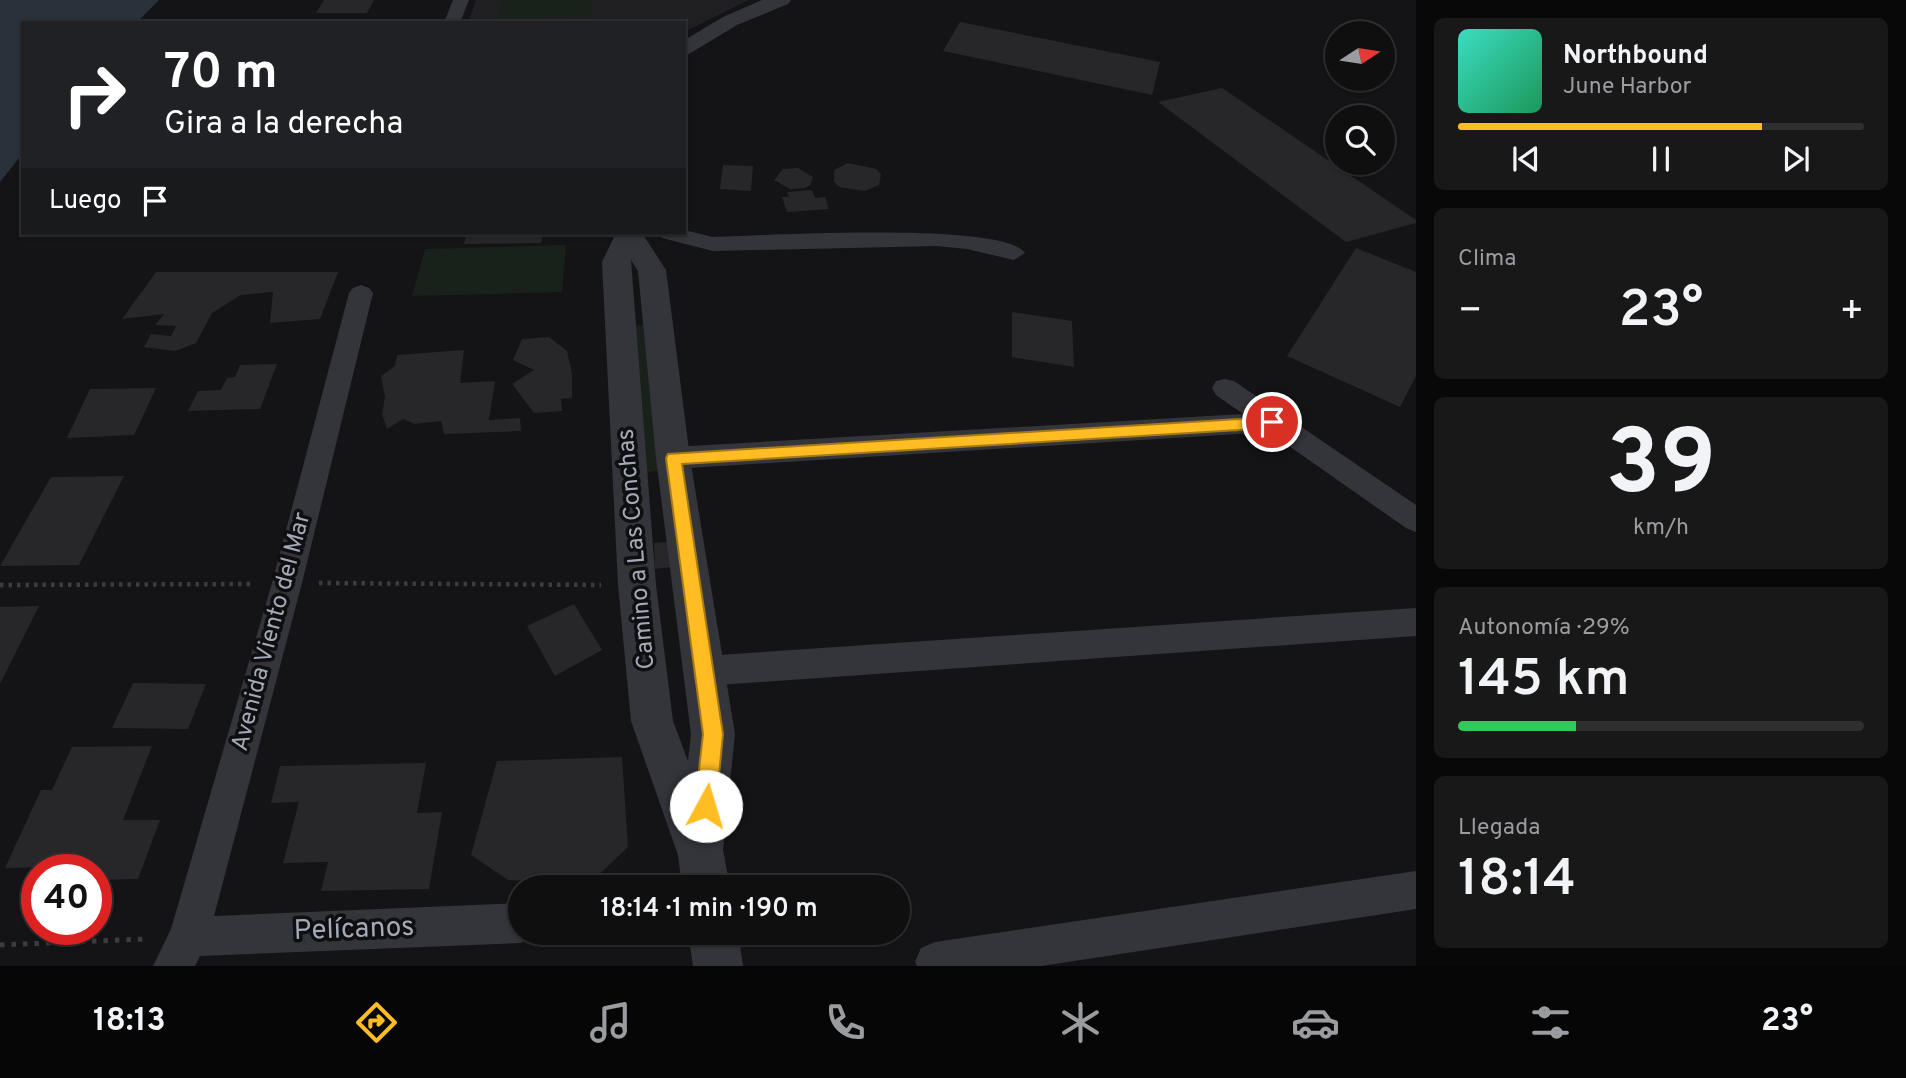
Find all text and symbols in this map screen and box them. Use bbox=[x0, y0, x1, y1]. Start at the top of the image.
north arrow bbox=[1325, 21, 1395, 91]
map controls bbox=[1325, 21, 1395, 175]
text: Northbound bbox=[1563, 40, 1708, 73]
text: 70 m bbox=[164, 44, 278, 106]
icon: right bbox=[49, 49, 140, 140]
text: June Harbor bbox=[1563, 73, 1691, 102]
text: Gira a la derecha bbox=[164, 105, 403, 145]
button: search bbox=[1325, 105, 1395, 175]
icon: previous bbox=[1507, 140, 1545, 178]
icon: pause bbox=[1642, 140, 1680, 178]
icon: next bbox=[1777, 140, 1815, 178]
icon: arrive bbox=[136, 182, 174, 220]
text: Luego bbox=[49, 185, 122, 218]
text: Clima bbox=[1458, 245, 1516, 274]
text: 23° bbox=[1619, 279, 1703, 345]
text: − bbox=[1458, 288, 1483, 337]
text: + bbox=[1839, 288, 1864, 337]
pin bbox=[1242, 392, 1302, 452]
icon: arrive bbox=[1253, 403, 1291, 441]
text: 39 bbox=[1606, 411, 1716, 526]
street label: Camino a Las Conchas bbox=[612, 427, 662, 671]
street label: Avenida Viento del Mar bbox=[226, 509, 318, 755]
text: km/h bbox=[1633, 514, 1689, 543]
text: Autonomía · 29% bbox=[1458, 614, 1630, 643]
text: 145 km bbox=[1458, 648, 1630, 714]
position arrow bbox=[669, 769, 743, 843]
text: Llegada bbox=[1458, 814, 1540, 843]
text: 18:14 bbox=[1458, 848, 1576, 914]
speed limit sign: 40 bbox=[21, 854, 112, 945]
text: 18:14 · 1 min · 190 m bbox=[600, 893, 818, 926]
street label: Pelícanos bbox=[293, 910, 415, 950]
icon: directions bbox=[352, 998, 401, 1047]
icon: music bbox=[586, 998, 635, 1047]
icon: phone bbox=[821, 998, 870, 1047]
icon: climate bbox=[1056, 998, 1105, 1047]
icon: car bbox=[1291, 998, 1340, 1047]
icon: filters bbox=[1526, 998, 1575, 1047]
text: 18:13 bbox=[93, 1002, 166, 1042]
text: 23° bbox=[1761, 1002, 1813, 1042]

